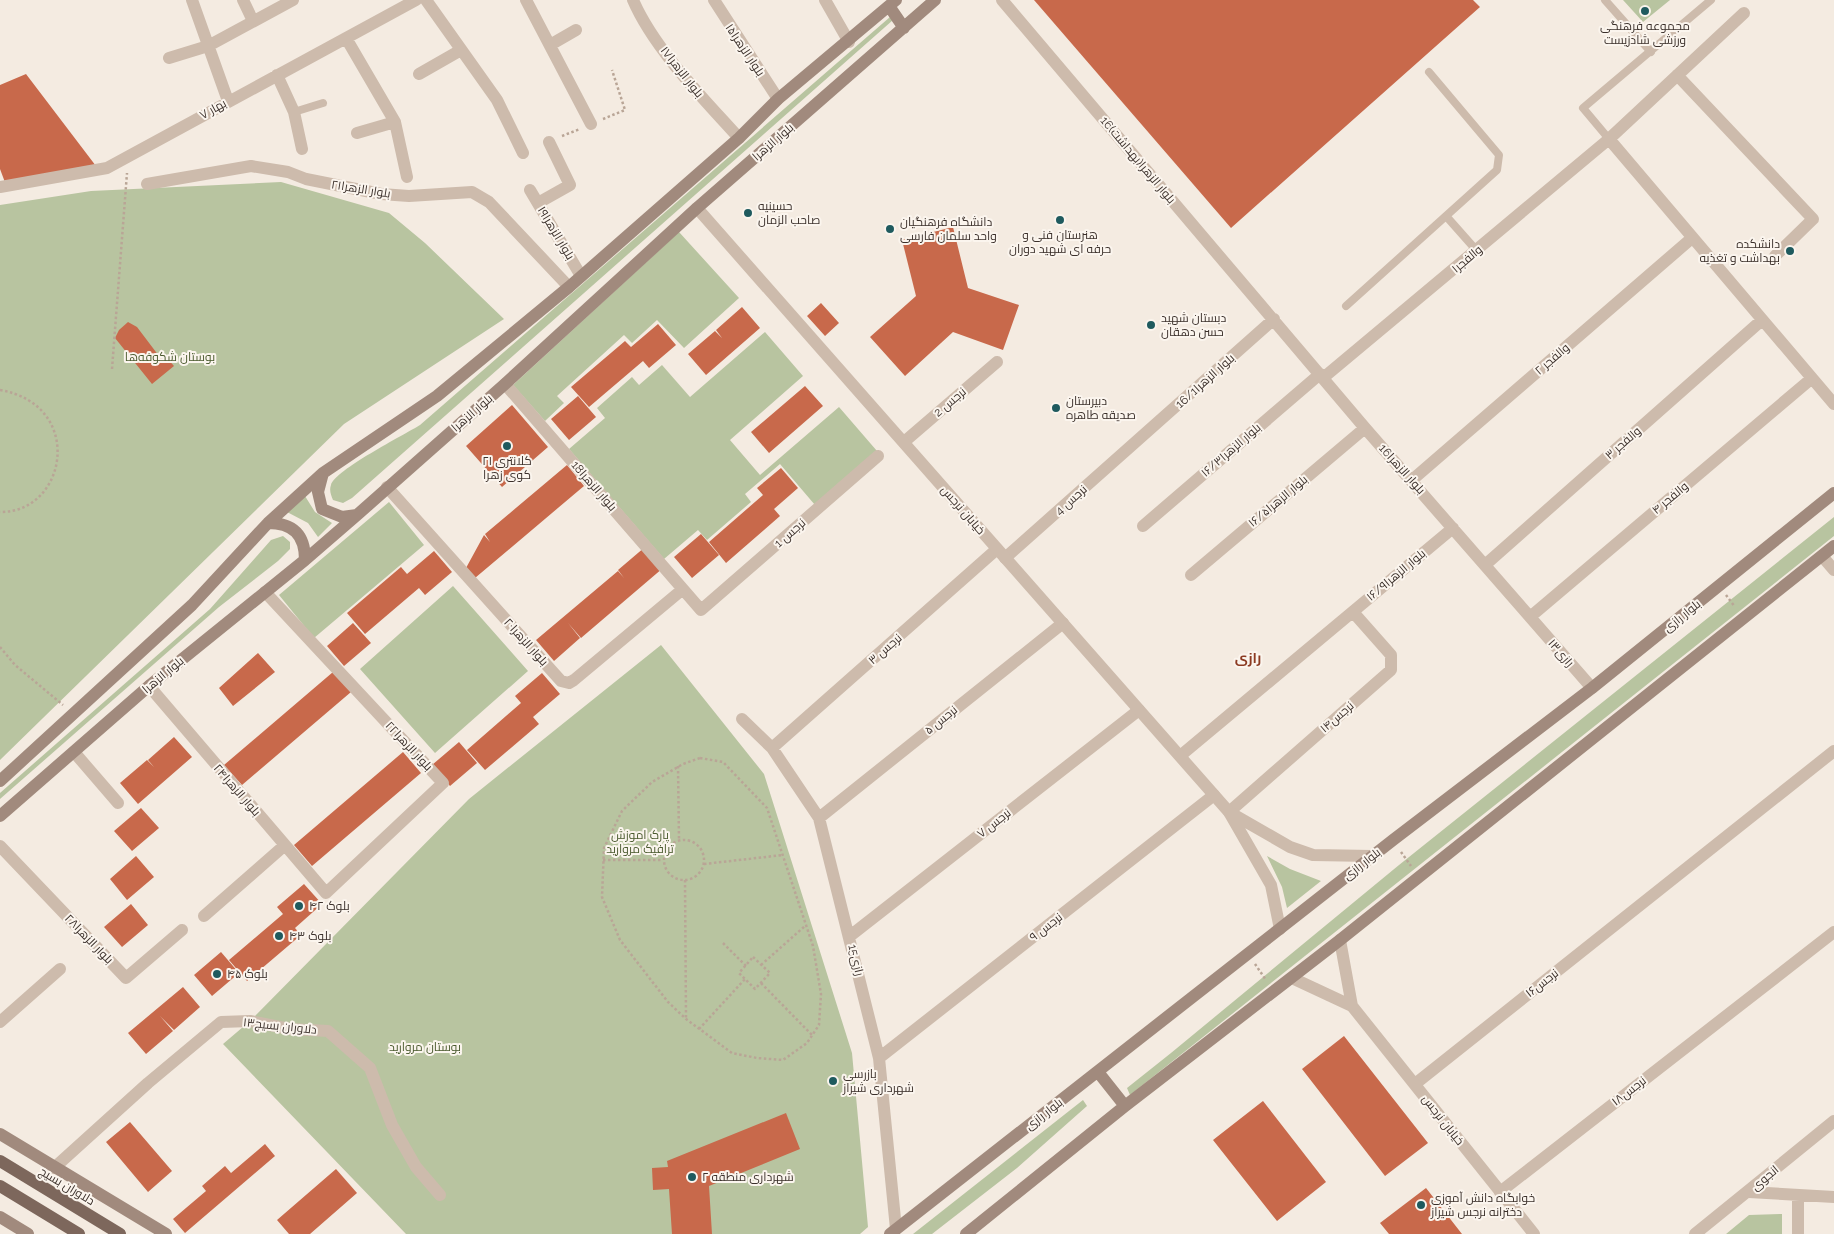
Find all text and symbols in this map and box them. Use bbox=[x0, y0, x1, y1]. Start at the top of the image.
marker: مجموعه فرهنگی ورزشی شادزیست bbox=[1639, 5, 1651, 17]
place label: مجموعه فرهنگی ورزشی شادزیست bbox=[1600, 19, 1690, 47]
street label: بلوار الزهرا۱۵ bbox=[722, 21, 768, 79]
street label: بلوار الزهرا۱۷ bbox=[658, 44, 706, 100]
street label: بهار ۷ bbox=[197, 96, 229, 122]
street label: 16بلوار الزهرا(بهداشت) bbox=[1098, 114, 1178, 206]
street label: بلوار الزهرا bbox=[750, 120, 796, 164]
street label: بلوار الزهرا۲۱ bbox=[330, 177, 392, 201]
place label: حسینیه صاحب الزمان bbox=[758, 199, 820, 227]
street label: بلوار الزهرا۱۹ bbox=[535, 204, 577, 262]
marker: حسینیه صاحب الزمان bbox=[742, 207, 754, 219]
marker: هنرستان فنی و حرفه ای شهید دوران bbox=[1054, 214, 1066, 226]
place label: دانشگاه فرهنگیان واحد سلمان فارسی bbox=[900, 215, 997, 243]
marker: دانشگاه فرهنگیان واحد سلمان فارسی bbox=[884, 223, 896, 235]
place label: هنرستان فنی و حرفه ای شهید دوران bbox=[1009, 228, 1111, 256]
place label: دانشکده بهداشت و تغذیه bbox=[1699, 237, 1780, 265]
street label: والفجر۱ bbox=[1449, 242, 1485, 276]
marker: دانشکده بهداشت و تغذیه bbox=[1784, 245, 1796, 257]
place label: دبستان شهید حسن دهقان bbox=[1161, 311, 1226, 339]
marker: دبستان شهید حسن دهقان bbox=[1145, 319, 1157, 331]
street label: والفجر ۲ bbox=[1532, 340, 1572, 378]
park label: بوستان شکوفه‌ها bbox=[125, 350, 215, 364]
street label: بلوار الزهرا16/1 bbox=[1173, 351, 1237, 411]
street label: 2 نرجس bbox=[931, 385, 969, 419]
street label: بلوار الزهرا bbox=[449, 391, 495, 435]
place label: دبیرستان صدیقه طاهره bbox=[1066, 394, 1136, 422]
marker: دبیرستان صدیقه طاهره bbox=[1050, 402, 1062, 414]
street label: بلوار الزهرا۱۶/۳ bbox=[1198, 420, 1264, 480]
street label: والفجر ۳ bbox=[1602, 424, 1644, 462]
marker: کلانتری ۲۱ کوی زهرا bbox=[501, 440, 513, 452]
street label: 16بلوار الزهرا bbox=[1376, 441, 1428, 497]
place label: کلانتری ۲۱ کوی زهرا bbox=[482, 454, 532, 482]
street label: 18بلوار الزهرا bbox=[568, 458, 620, 514]
street label: بلوار الزهرا۱۶/۵ bbox=[1246, 472, 1310, 530]
street label: والفجر ۴ bbox=[1649, 479, 1691, 517]
street label: 4 نرجس bbox=[1052, 482, 1090, 518]
street label: خیابان نرجس bbox=[938, 483, 988, 537]
street label: 1 نرجس bbox=[772, 516, 808, 550]
street label: بلوار الزهرا۱۶/۹ bbox=[1364, 546, 1428, 604]
street label: بلوار رازی bbox=[1661, 597, 1703, 635]
street label: بلوار الزهرا۲۰ bbox=[501, 615, 551, 669]
street label: نرجس ۳ bbox=[865, 631, 905, 667]
street label: رازی۱۳ bbox=[1545, 636, 1577, 670]
district label: رازی bbox=[1235, 650, 1261, 667]
street label: بلوار الزهرا bbox=[139, 654, 187, 696]
street label: نرجس۱۴ bbox=[1317, 699, 1357, 735]
street label: نرجس ۵ bbox=[922, 703, 960, 737]
street label: بلوار الزهرا۲۲ bbox=[383, 718, 435, 774]
street label: بلوار الزهرا۲۴ bbox=[211, 761, 263, 819]
street label: نرجس ۷ bbox=[974, 805, 1014, 841]
park label: پارک اموزش ترافیک مروارید bbox=[606, 828, 675, 856]
street label: بلوار رازی bbox=[1341, 845, 1383, 883]
place label: بلوک ۴۲ bbox=[309, 899, 350, 913]
marker: بلوک ۴۲ bbox=[293, 900, 305, 912]
street label: نرجس ۹ bbox=[1027, 910, 1065, 944]
street label: بلوار الزهرا۲۸ bbox=[62, 911, 116, 967]
place label: بلوک ۴۳ bbox=[289, 929, 331, 943]
marker: بلوک ۴۳ bbox=[273, 930, 285, 942]
street label: 15رازی bbox=[845, 943, 867, 977]
street label: نرجس۱۶ bbox=[1523, 966, 1561, 1000]
place label: بلوک ۴۵ bbox=[227, 967, 268, 981]
marker: بلوک ۴۵ bbox=[211, 968, 223, 980]
street label: دلاوران بسیج۱۳ bbox=[242, 1015, 318, 1038]
park label: بوستان مروارید bbox=[389, 1040, 461, 1054]
place label: بازرسی شهرداری شیراز bbox=[842, 1067, 914, 1095]
street label: نرجس۱۸ bbox=[1609, 1073, 1649, 1109]
marker: بازرسی شهرداری شیراز bbox=[827, 1075, 839, 1087]
street label: خیابان نرجس bbox=[1419, 1092, 1467, 1148]
street label: بلوار رازی bbox=[1023, 1095, 1065, 1133]
street label: انجوی bbox=[1748, 1163, 1782, 1193]
street label: دلاوران بسیج bbox=[36, 1164, 97, 1209]
place label: شهرداری منطقه ۲ bbox=[702, 1170, 794, 1184]
marker: شهرداری منطقه ۲ bbox=[686, 1171, 698, 1183]
place label: خوابگاه دانش آموزی دخترانه نرجس شیراز bbox=[1430, 1191, 1535, 1219]
marker: خوابگاه دانش آموزی دخترانه نرجس شیراز bbox=[1415, 1199, 1427, 1211]

